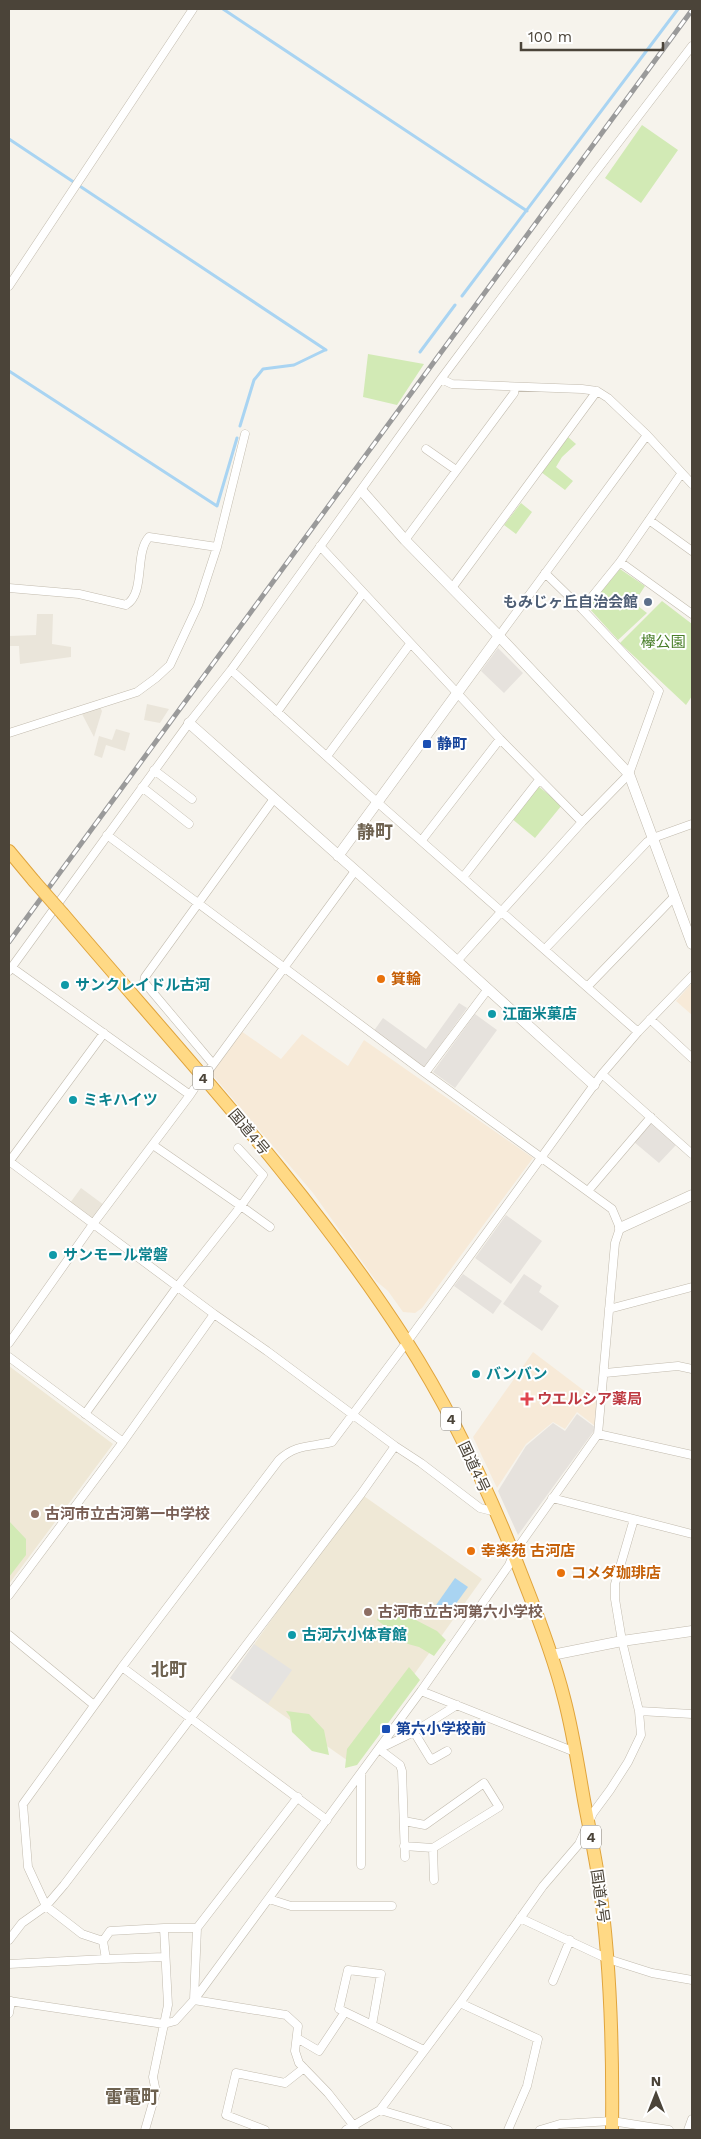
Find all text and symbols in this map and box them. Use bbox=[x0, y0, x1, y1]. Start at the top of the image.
scale bar bbox=[521, 20, 664, 52]
text: 100 m bbox=[528, 28, 572, 46]
place label: もみじヶ丘自治会館 bbox=[503, 593, 638, 611]
marker: もみじヶ丘自治会館 bbox=[642, 596, 654, 608]
park label: 欅公園 bbox=[640, 633, 686, 651]
place label: 静町 bbox=[437, 735, 467, 753]
marker: 静町 bbox=[421, 738, 433, 750]
district label: 静町 bbox=[357, 821, 393, 842]
place label: 箕輪 bbox=[391, 970, 421, 988]
marker: 箕輪 bbox=[375, 973, 387, 985]
place label: サンクレイドル古河 bbox=[75, 976, 210, 994]
marker: サンクレイドル古河 bbox=[59, 979, 71, 991]
place label: 江面米菓店 bbox=[502, 1005, 577, 1023]
marker: 江面米菓店 bbox=[486, 1008, 498, 1020]
road number: 4 bbox=[193, 1066, 213, 1090]
place label: ミキハイツ bbox=[83, 1091, 158, 1109]
marker: ミキハイツ bbox=[67, 1094, 79, 1106]
street label: 国道4号 bbox=[225, 1105, 273, 1159]
place label: サンモール常磐 bbox=[63, 1246, 168, 1264]
marker: サンモール常磐 bbox=[47, 1249, 59, 1261]
place label: バンバン bbox=[486, 1365, 548, 1383]
marker: バンバン bbox=[470, 1368, 482, 1380]
place label: ウエルシア薬局 bbox=[537, 1390, 642, 1408]
marker: ウエルシア薬局 bbox=[521, 1393, 533, 1405]
road number: 4 bbox=[441, 1408, 461, 1430]
street label: 国道4号 bbox=[454, 1439, 494, 1495]
place label: 古河市立古河第一中学校 bbox=[45, 1505, 210, 1523]
marker: 古河市立古河第一中学校 bbox=[29, 1508, 41, 1520]
place label: 幸楽苑 古河店 bbox=[481, 1542, 575, 1560]
marker: 幸楽苑 古河店 bbox=[465, 1545, 477, 1557]
place label: コメダ珈琲店 bbox=[571, 1564, 661, 1582]
marker: コメダ珈琲店 bbox=[555, 1567, 567, 1579]
place label: 古河市立古河第六小学校 bbox=[378, 1603, 543, 1621]
marker: 古河市立古河第六小学校 bbox=[362, 1606, 374, 1618]
place label: 古河六小体育館 bbox=[302, 1626, 407, 1644]
marker: 古河六小体育館 bbox=[286, 1629, 298, 1641]
district label: 北町 bbox=[151, 1659, 187, 1680]
place label: 第六小学校前 bbox=[396, 1720, 486, 1738]
marker: 第六小学校前 bbox=[380, 1723, 392, 1735]
road number: 4 bbox=[581, 1825, 601, 1848]
street label: 国道4号 bbox=[587, 1868, 613, 1924]
north arrow bbox=[631, 2069, 681, 2119]
text: N bbox=[651, 2073, 661, 2089]
district label: 雷電町 bbox=[105, 2086, 159, 2107]

